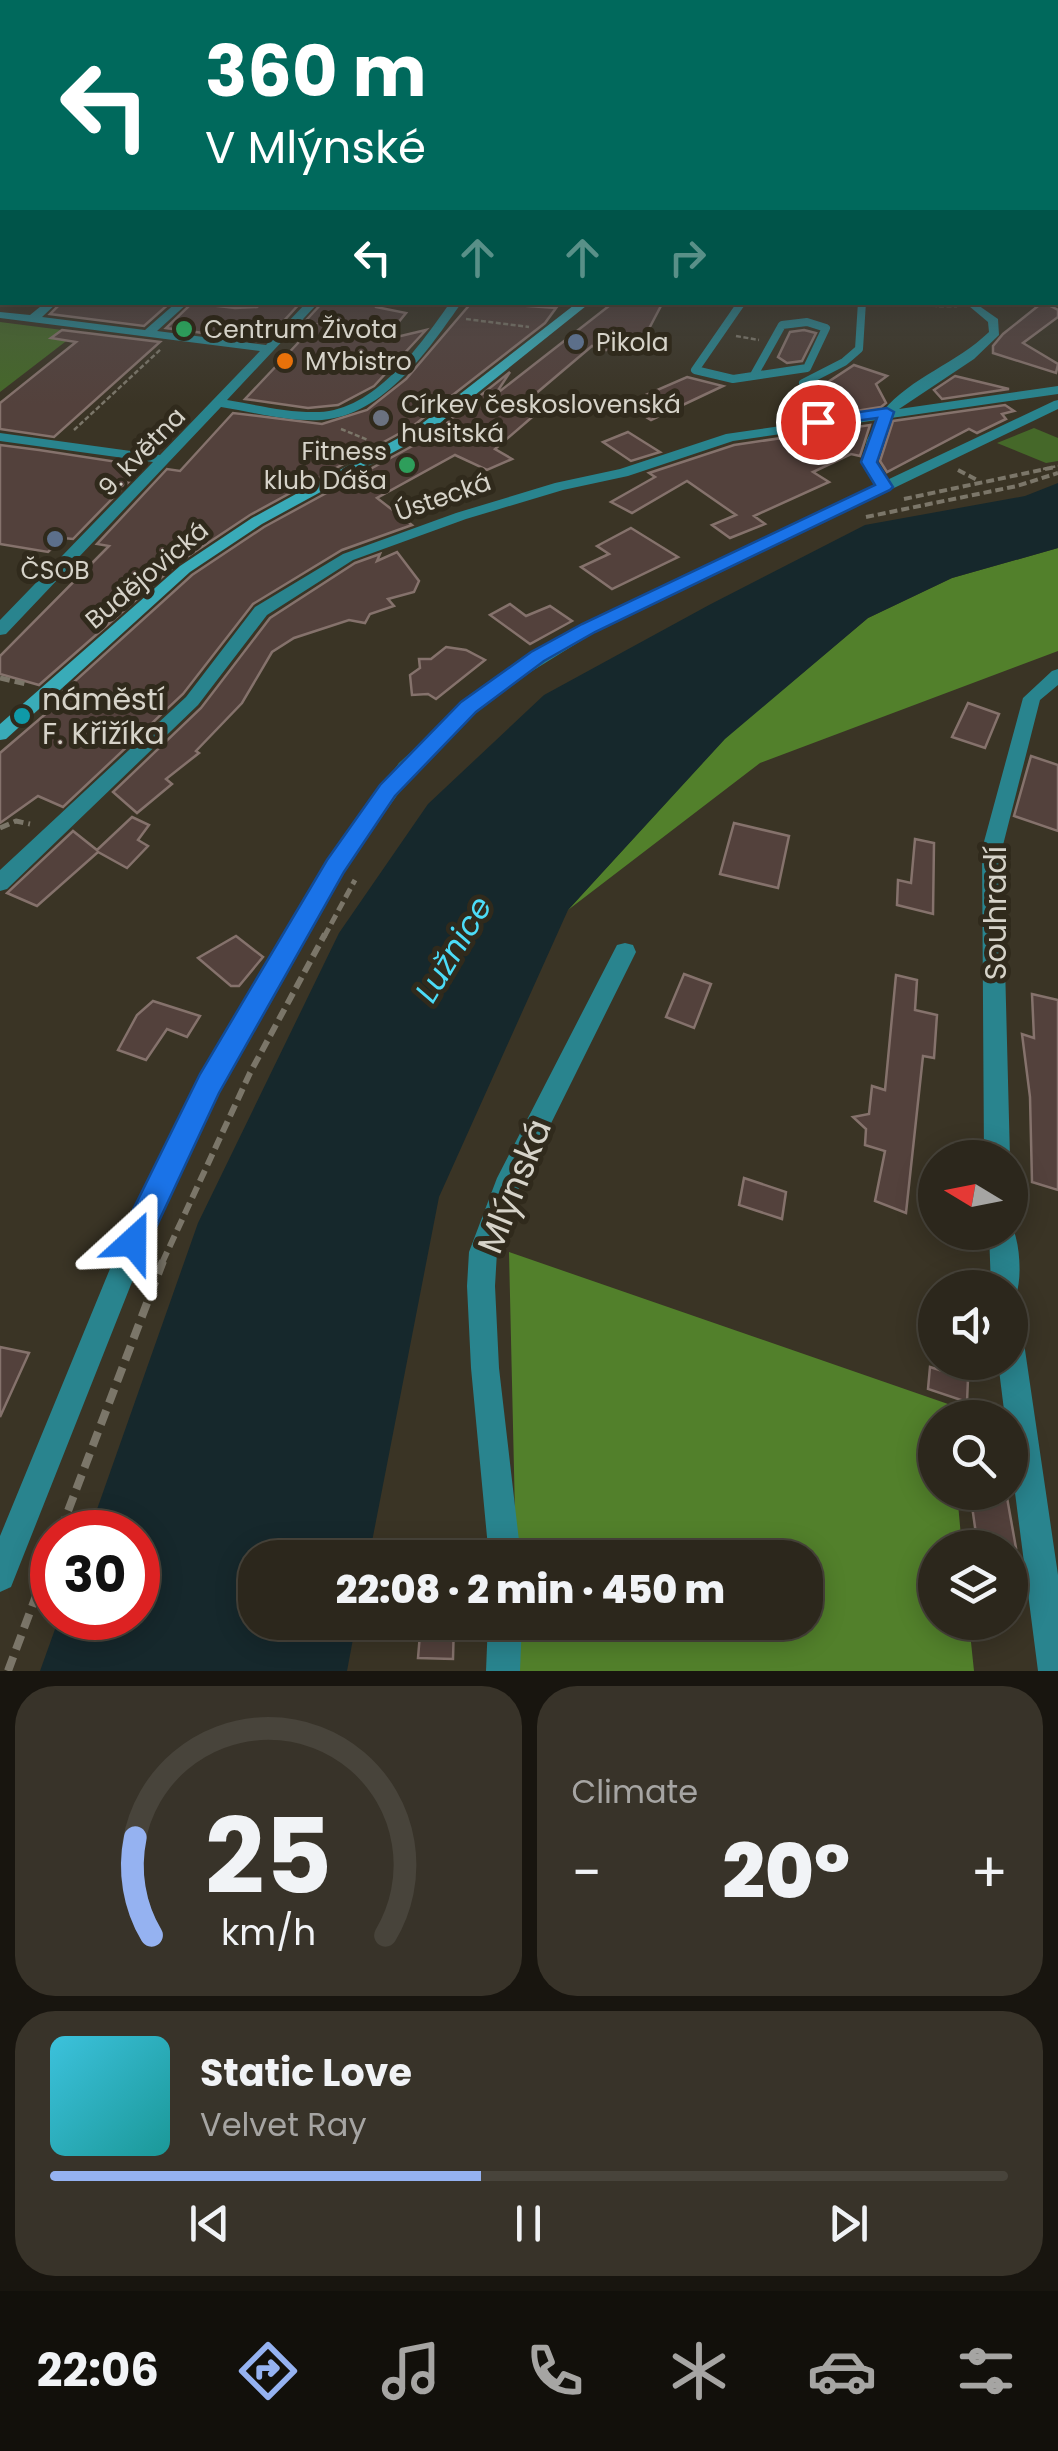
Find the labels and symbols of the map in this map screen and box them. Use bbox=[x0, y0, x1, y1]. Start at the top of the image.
place label: Centrum Života bbox=[204, 312, 397, 347]
marker: Centrum Života bbox=[173, 318, 195, 340]
place label: Pikola bbox=[596, 325, 669, 360]
marker: Pikola bbox=[565, 331, 587, 353]
place label: MYbistro bbox=[305, 344, 412, 379]
marker: MYbistro bbox=[274, 350, 296, 372]
pin bbox=[776, 380, 861, 465]
place label: Církev československá husitská bbox=[401, 387, 681, 451]
street label: 9. května bbox=[90, 400, 194, 504]
marker: Církev československá husitská bbox=[370, 407, 392, 429]
place label: Fitness klub Dáša bbox=[264, 434, 387, 498]
marker: Fitness klub Dáša bbox=[396, 454, 418, 476]
street label: Ústecká bbox=[390, 464, 496, 530]
street label: Budějovická bbox=[78, 513, 216, 637]
marker: ČSOB bbox=[44, 528, 66, 550]
place label: ČSOB bbox=[21, 553, 89, 588]
place label: náměstí F. Křižíka bbox=[42, 678, 165, 755]
marker: náměstí F. Křižíka bbox=[11, 705, 33, 727]
street label: Souhradí bbox=[974, 846, 1017, 980]
water label: Lužnice bbox=[404, 887, 502, 1011]
street label: Mlýnská bbox=[465, 1112, 563, 1260]
north arrow bbox=[918, 1140, 1028, 1250]
position arrow bbox=[81, 1190, 185, 1294]
speed limit sign: 30 bbox=[30, 1510, 160, 1640]

